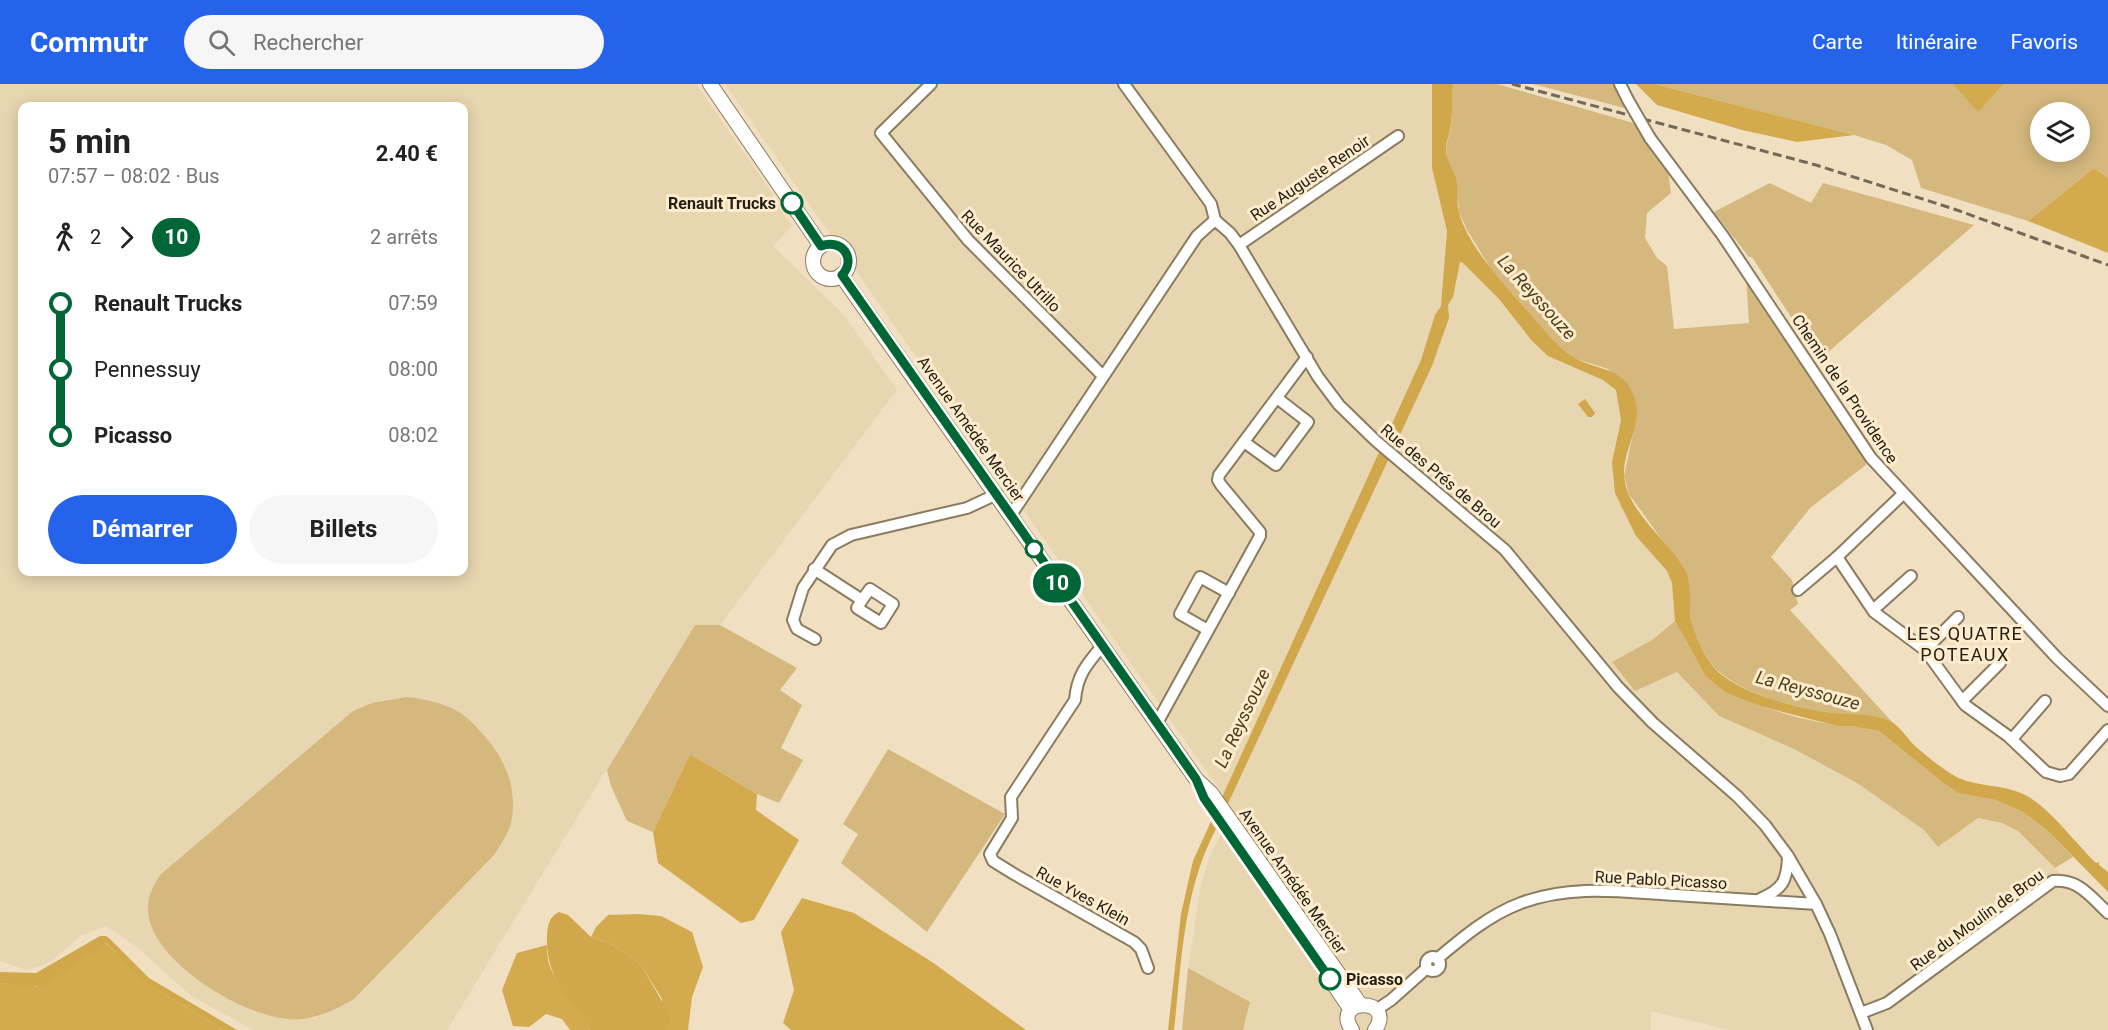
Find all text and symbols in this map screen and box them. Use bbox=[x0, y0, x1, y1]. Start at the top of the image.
search box bbox=[184, 15, 604, 69]
text: Commutr bbox=[30, 26, 148, 59]
icon: search bbox=[205, 26, 238, 59]
text: Rechercher bbox=[253, 30, 364, 55]
text: Carte bbox=[1812, 30, 1863, 54]
text: Itinéraire bbox=[1896, 30, 1977, 54]
text: Favoris bbox=[2010, 30, 2078, 54]
map controls bbox=[2030, 102, 2090, 162]
button: layers bbox=[2030, 102, 2090, 162]
text: 5 min bbox=[48, 122, 131, 161]
street label: Rue Auguste Renoir bbox=[1247, 131, 1374, 225]
text: 2.40 € bbox=[376, 141, 438, 166]
text: 07:57 – 08:02 · Bus bbox=[48, 164, 220, 188]
marker: Renault Trucks bbox=[781, 192, 803, 214]
place label: Renault Trucks bbox=[668, 194, 776, 213]
street label: Rue Maurice Utrillo bbox=[957, 206, 1065, 316]
icon: walk bbox=[48, 221, 81, 254]
icon: forward bbox=[110, 221, 143, 254]
text: 2 bbox=[90, 225, 101, 249]
text: 10 bbox=[164, 225, 188, 249]
text: 2 arrêts bbox=[370, 225, 438, 249]
water label: La Reyssouze bbox=[1493, 250, 1581, 344]
text: Renault Trucks bbox=[94, 291, 242, 316]
text: 07:59 bbox=[388, 291, 438, 315]
street label: Chemin de la Providence bbox=[1788, 311, 1902, 467]
street label: Avenue Amédée Mercier bbox=[914, 353, 1029, 506]
text: Pennessuy bbox=[94, 357, 201, 382]
text: 08:00 bbox=[388, 357, 438, 381]
street label: Rue des Prés de Brou bbox=[1377, 420, 1505, 532]
text: Picasso bbox=[94, 423, 172, 448]
text: 08:02 bbox=[388, 423, 438, 447]
button: Démarrer bbox=[48, 495, 237, 564]
button: Billets bbox=[249, 495, 438, 564]
unlabelled marker bbox=[1025, 540, 1043, 558]
line badge: 10 bbox=[1030, 564, 1084, 602]
text: 10 bbox=[1045, 571, 1069, 595]
district label: LES QUATRE POTEAUX bbox=[1907, 623, 2023, 665]
water label: La Reyssouze bbox=[1210, 665, 1274, 771]
water label: La Reyssouze bbox=[1754, 666, 1862, 714]
street label: Avenue Amédée Mercier bbox=[1236, 805, 1351, 958]
street label: Rue Yves Klein bbox=[1033, 862, 1133, 930]
street label: Rue du Moulin de Brou bbox=[1907, 865, 2047, 975]
street label: Rue Pablo Picasso bbox=[1594, 867, 1728, 893]
marker: Picasso bbox=[1319, 968, 1341, 990]
place label: Picasso bbox=[1346, 970, 1403, 989]

